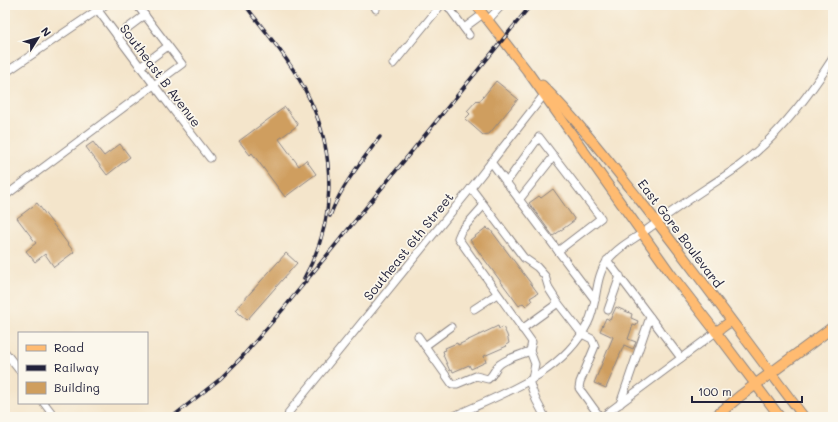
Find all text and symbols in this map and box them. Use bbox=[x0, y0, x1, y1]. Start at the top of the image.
north arrow bbox=[18, 18, 58, 58]
street label: Southeast B Avenue bbox=[117, 20, 205, 130]
text: N bbox=[38, 24, 55, 40]
street label: East Gore Boulevard bbox=[635, 175, 727, 291]
street label: Southeast 6th Street bbox=[359, 188, 457, 303]
legend bbox=[18, 332, 148, 404]
text: Road bbox=[54, 339, 84, 355]
text: Railway bbox=[54, 359, 99, 375]
scale bar bbox=[692, 378, 802, 404]
text: Building bbox=[54, 379, 100, 395]
text: 100 m bbox=[698, 383, 732, 399]

